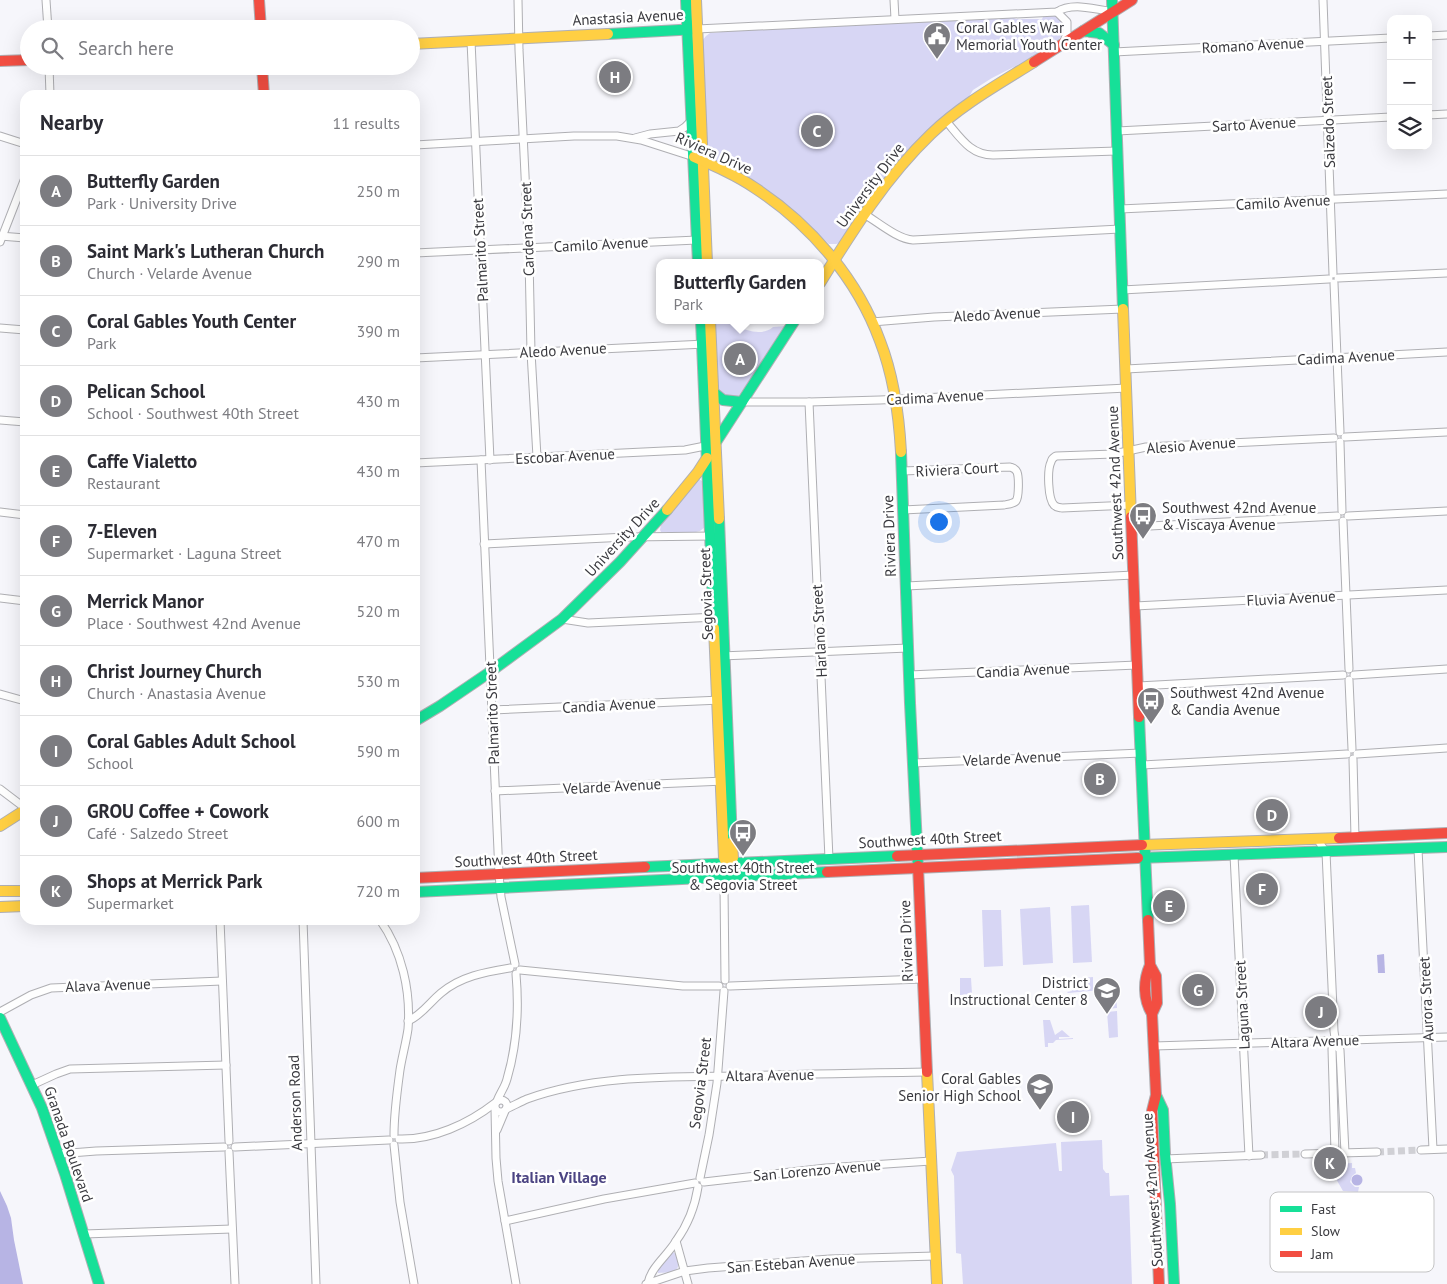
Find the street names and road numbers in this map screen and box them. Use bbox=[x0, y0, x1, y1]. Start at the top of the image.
street label: Anastasia Avenue bbox=[572, 5, 684, 29]
street label: Romano Avenue bbox=[1201, 33, 1305, 57]
street label: Salzedo Street bbox=[1317, 76, 1339, 168]
street label: Sarto Avenue bbox=[1211, 112, 1297, 136]
street label: Riviera Drive bbox=[673, 128, 755, 178]
street label: University Drive bbox=[832, 139, 908, 231]
street label: Cardena Street bbox=[516, 181, 538, 277]
street label: Camilo Avenue bbox=[1235, 190, 1331, 214]
street label: Palmarito Street bbox=[468, 198, 492, 302]
street label: Camilo Avenue bbox=[553, 232, 649, 256]
street label: Aledo Avenue bbox=[953, 302, 1041, 326]
street label: Aledo Avenue bbox=[519, 338, 607, 362]
street label: Cadima Avenue bbox=[1297, 345, 1395, 369]
street label: Cadima Avenue bbox=[886, 385, 984, 409]
street label: Southwest 42nd Avenue bbox=[1103, 406, 1127, 560]
street label: Alesio Avenue bbox=[1146, 432, 1236, 458]
street label: Escobar Avenue bbox=[515, 444, 615, 468]
street label: Riviera Court bbox=[915, 457, 999, 481]
street label: University Drive bbox=[581, 493, 663, 581]
street label: Riviera Drive bbox=[878, 495, 900, 577]
street label: Segovia Street bbox=[695, 548, 717, 640]
street label: Harlano Street bbox=[807, 584, 831, 678]
street label: Fluvia Avenue bbox=[1246, 586, 1336, 610]
street label: Candia Avenue bbox=[976, 658, 1070, 682]
street label: Palmarito Street bbox=[481, 661, 503, 765]
street label: Candia Avenue bbox=[562, 693, 656, 717]
street label: Velarde Avenue bbox=[961, 746, 1062, 770]
street label: Velarde Avenue bbox=[561, 774, 662, 798]
street label: Southwest 40th Street bbox=[858, 826, 1002, 852]
street label: Southwest 40th Street bbox=[454, 845, 598, 871]
street label: Riviera Drive bbox=[895, 900, 917, 982]
street label: Aurora Street bbox=[1414, 956, 1438, 1042]
street label: Laguna Street bbox=[1230, 960, 1254, 1050]
street label: Alava Avenue bbox=[65, 974, 151, 996]
street label: Altara Avenue bbox=[1270, 1030, 1360, 1052]
street label: Segovia Street bbox=[685, 1036, 715, 1130]
street label: Anderson Road bbox=[284, 1055, 306, 1151]
street label: Altara Avenue bbox=[726, 1065, 814, 1085]
street label: Granada Boulevard bbox=[40, 1084, 98, 1204]
street label: Southwest 42nd Avenue bbox=[1137, 1112, 1167, 1268]
street label: San Lorenzo Avenue bbox=[752, 1155, 882, 1185]
street label: San Esteban Avenue bbox=[726, 1249, 856, 1277]

